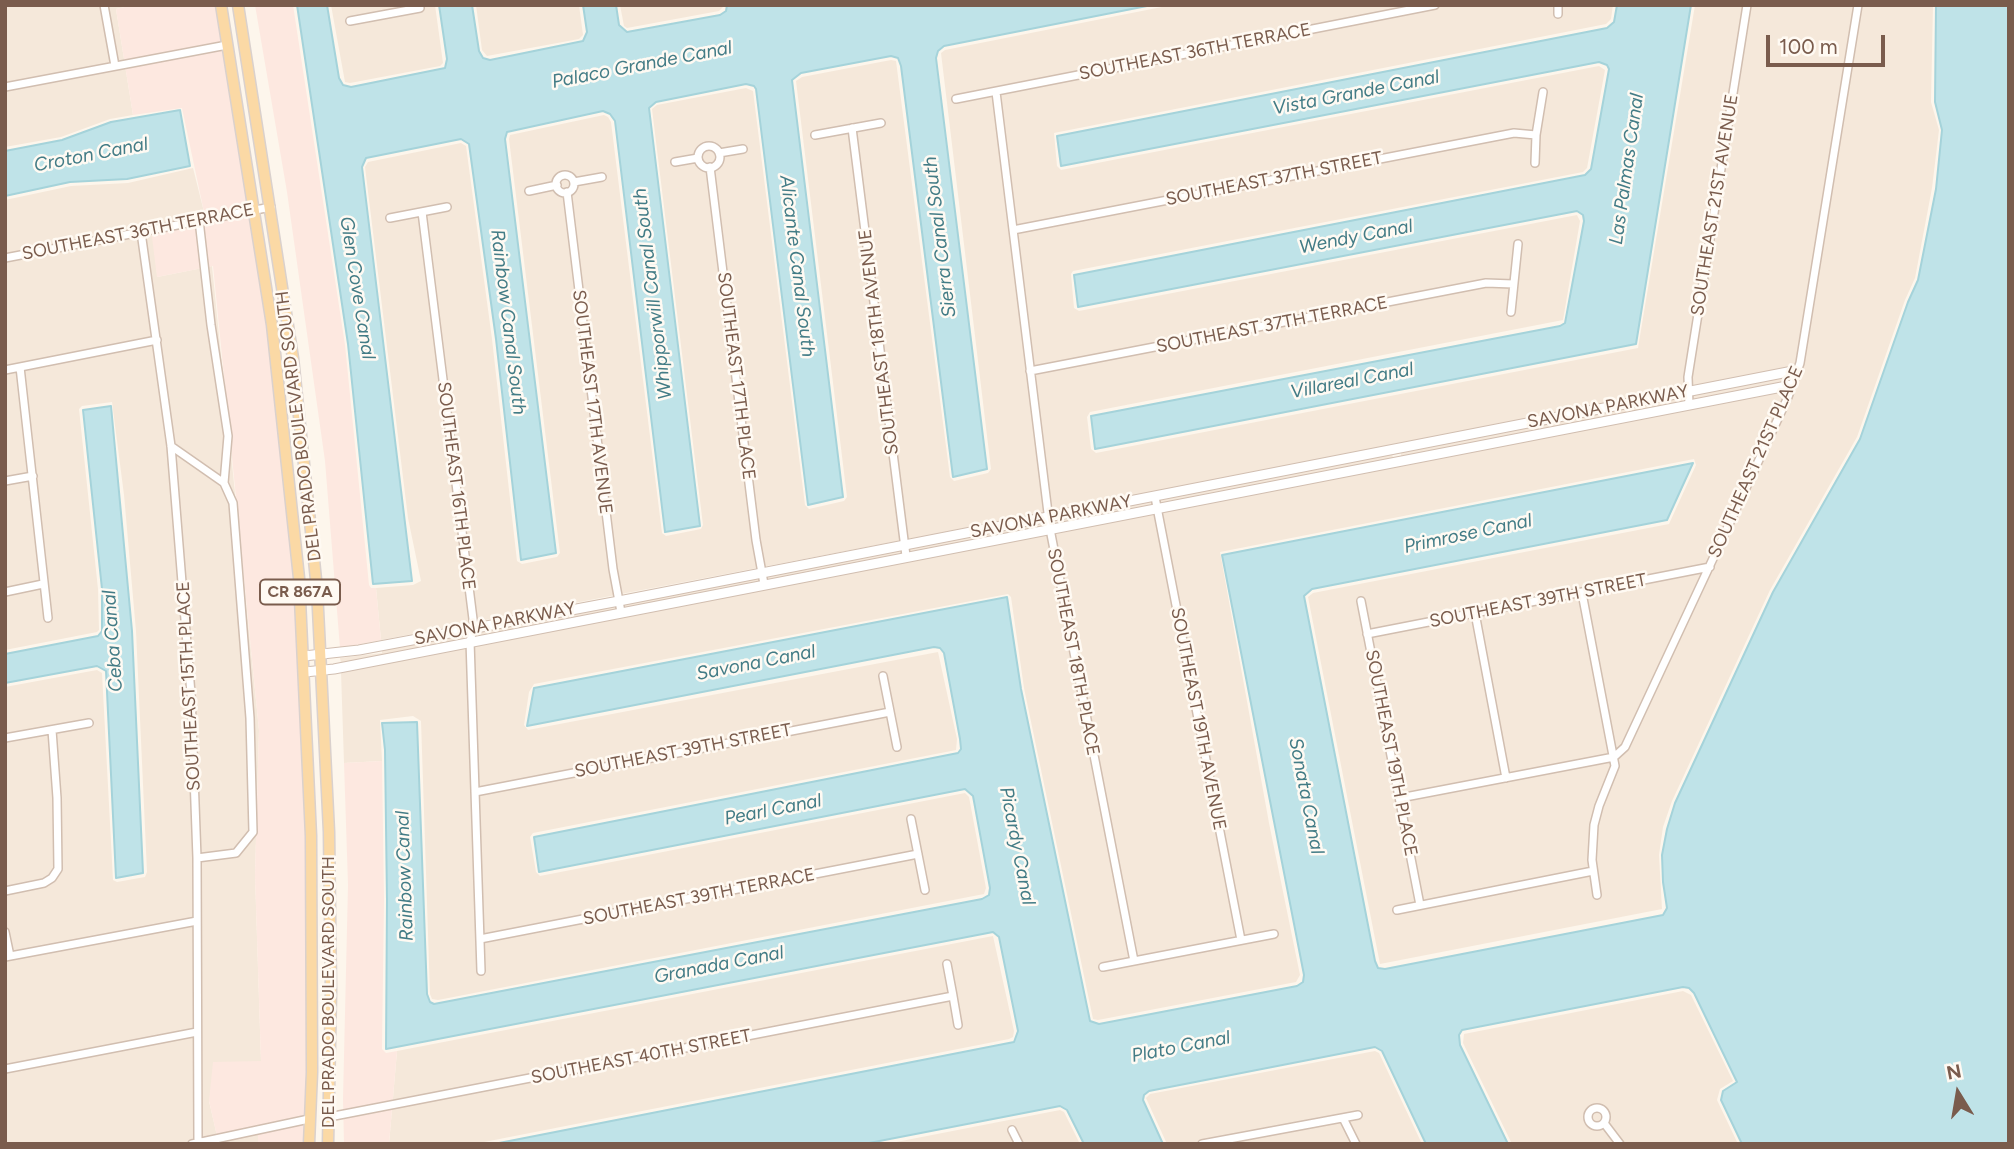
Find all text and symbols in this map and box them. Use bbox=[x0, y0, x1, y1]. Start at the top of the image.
street label: SOUTHEAST 36TH TERRACE bbox=[1077, 19, 1313, 85]
scale bar bbox=[1769, 21, 1888, 65]
text: 100 m bbox=[1779, 34, 1838, 59]
water label: Palaco Grande Canal bbox=[550, 36, 734, 94]
water label: Vista Grande Canal bbox=[1271, 66, 1441, 120]
water label: Las Palmas Canal bbox=[1605, 92, 1649, 246]
street label: SOUTHEAST 21ST AVENUE bbox=[1687, 93, 1743, 317]
water label: Croton Canal bbox=[32, 133, 150, 177]
street label: SOUTHEAST 37TH STREET bbox=[1164, 147, 1384, 211]
water label: Sierra Canal South bbox=[919, 155, 961, 319]
water label: Alicante Canal South bbox=[775, 174, 819, 358]
water label: Whipporwill Canal South bbox=[629, 187, 677, 401]
street label: SOUTHEAST 36TH TERRACE bbox=[20, 199, 256, 265]
water label: Glen Cove Canal bbox=[334, 215, 380, 361]
water label: Wendy Canal bbox=[1297, 215, 1415, 259]
water label: Rainbow Canal South bbox=[485, 228, 531, 416]
street label: SOUTHEAST 18TH AVENUE bbox=[854, 228, 904, 456]
street label: SOUTHEAST 17TH PLACE bbox=[713, 271, 759, 481]
street label: SOUTHEAST 17TH AVENUE bbox=[567, 288, 617, 516]
street label: DEL PRADO BOULEVARD SOUTH bbox=[272, 290, 326, 562]
street label: SOUTHEAST 37TH TERRACE bbox=[1154, 292, 1390, 358]
water label: Villareal Canal bbox=[1289, 358, 1415, 404]
street label: SOUTHEAST 21ST PLACE bbox=[1704, 363, 1808, 561]
street label: SOUTHEAST 16TH PLACE bbox=[432, 380, 480, 592]
street label: SAVONA PARKWAY bbox=[1526, 381, 1690, 433]
street label: SAVONA PARKWAY bbox=[969, 491, 1133, 543]
water label: Primrose Canal bbox=[1402, 509, 1534, 559]
street label: SOUTHEAST 18TH PLACE bbox=[1042, 546, 1104, 758]
street label: SOUTHEAST 39TH STREET bbox=[1428, 569, 1648, 633]
street label: SOUTHEAST 15TH PLACE bbox=[173, 580, 205, 792]
road number: CR 867A bbox=[260, 580, 340, 604]
water label: Ceba Canal bbox=[98, 589, 128, 693]
street label: SAVONA PARKWAY bbox=[413, 598, 577, 650]
street label: SOUTHEAST 19TH AVENUE bbox=[1166, 606, 1230, 832]
water label: Savona Canal bbox=[695, 640, 817, 686]
street label: SOUTHEAST 19TH PLACE bbox=[1360, 648, 1422, 858]
street label: SOUTHEAST 39TH STREET bbox=[573, 719, 793, 783]
water label: Sonata Canal bbox=[1284, 736, 1328, 856]
water label: Picardy Canal bbox=[994, 785, 1040, 907]
water label: Pearl Canal bbox=[722, 789, 824, 831]
water label: Rainbow Canal bbox=[391, 810, 419, 942]
street label: DEL PRADO BOULEVARD SOUTH bbox=[318, 856, 340, 1128]
street label: SOUTHEAST 39TH TERRACE bbox=[581, 864, 817, 930]
water label: Granada Canal bbox=[652, 941, 786, 989]
street label: SOUTHEAST 40TH STREET bbox=[529, 1025, 753, 1089]
water label: Plato Canal bbox=[1130, 1026, 1232, 1068]
north arrow bbox=[1923, 1058, 1993, 1128]
text: N bbox=[1944, 1059, 1963, 1085]

